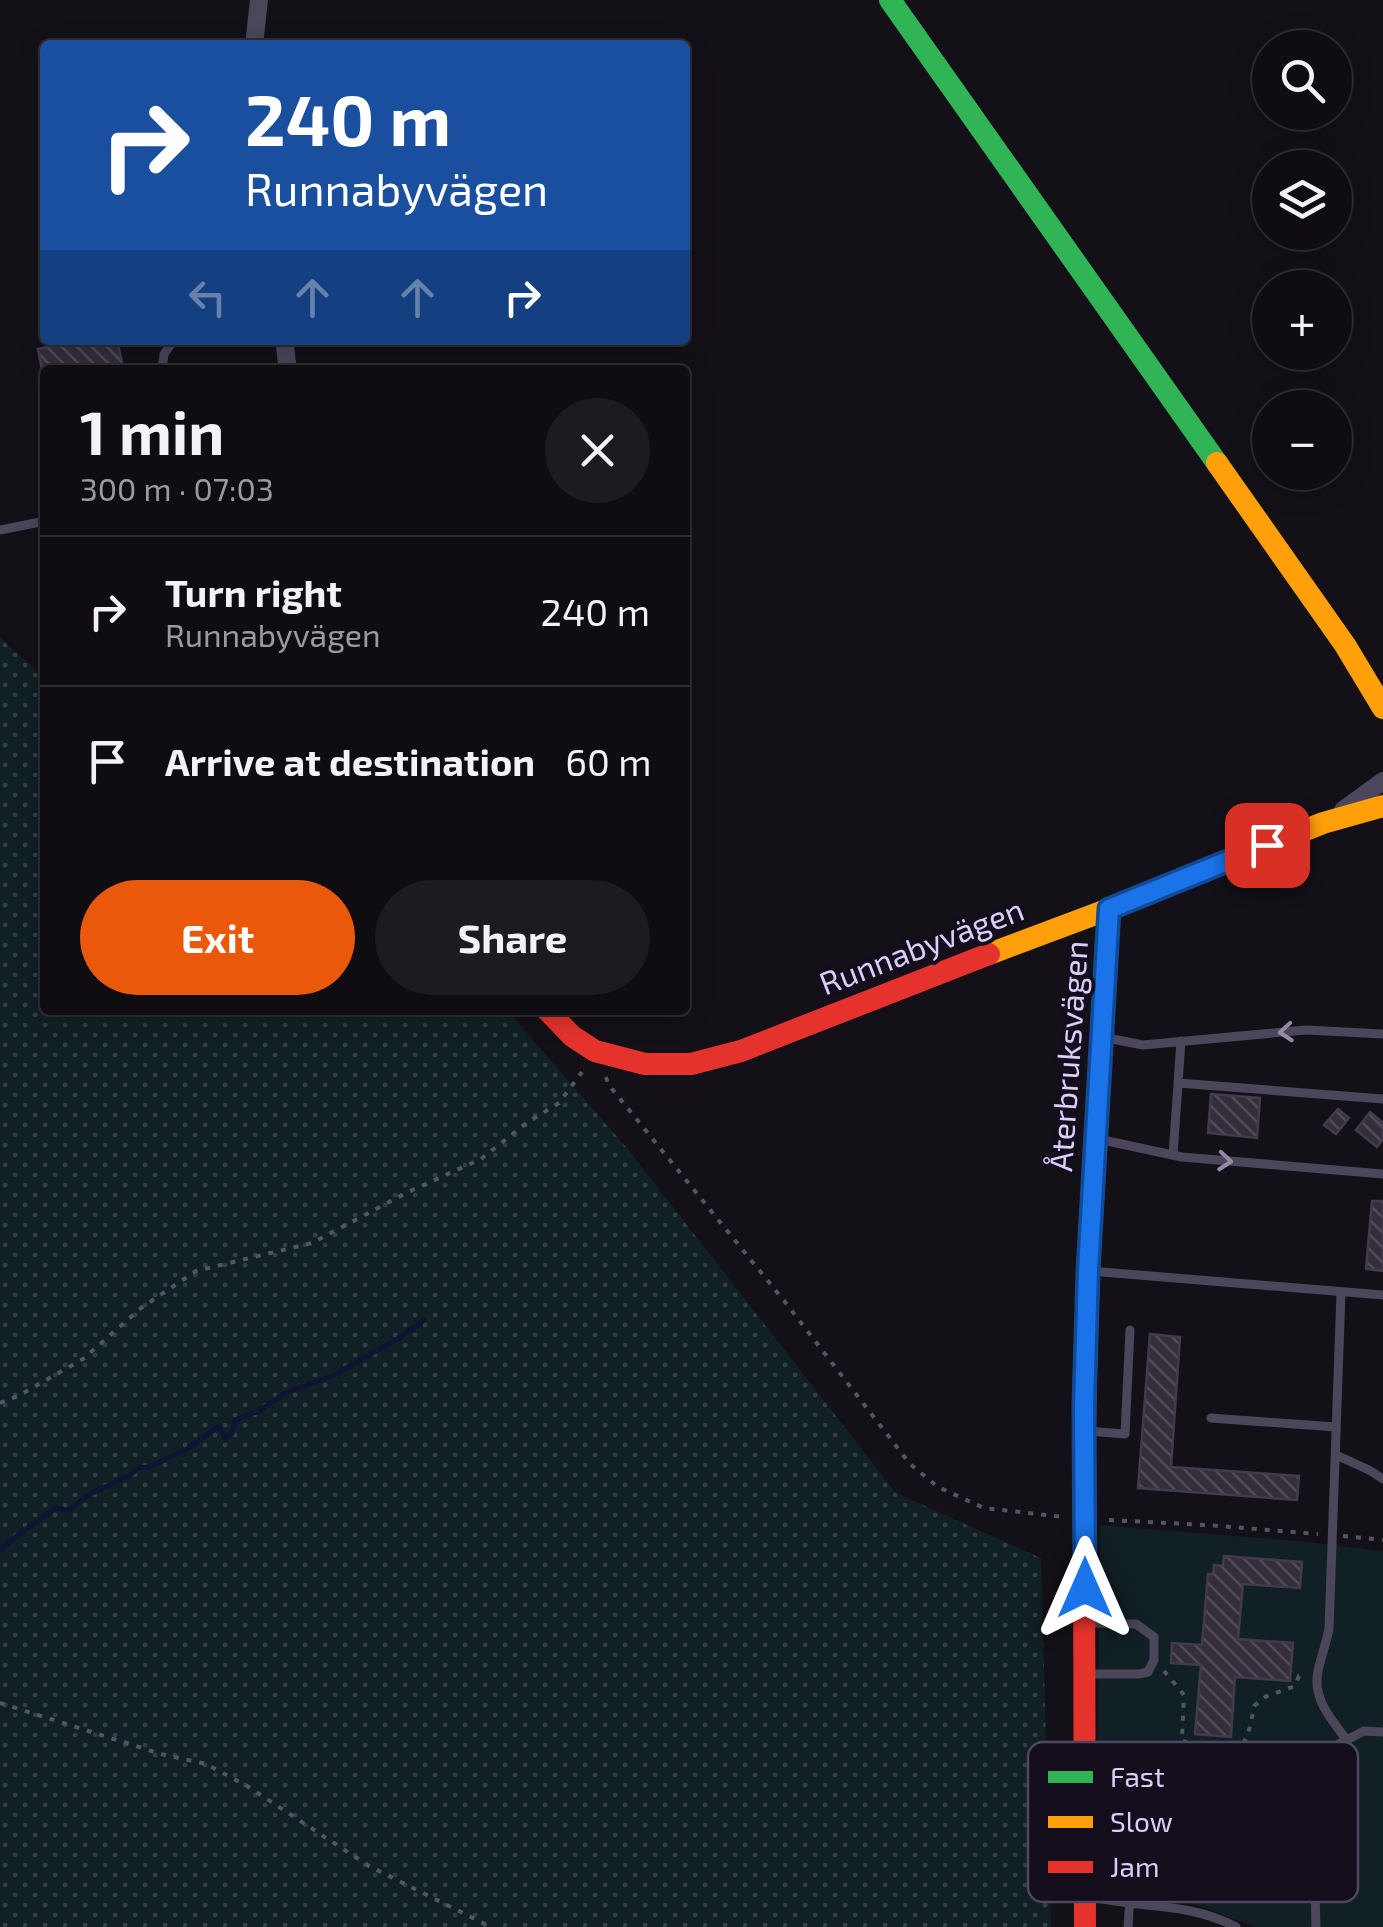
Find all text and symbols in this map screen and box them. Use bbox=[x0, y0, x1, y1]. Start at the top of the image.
map controls bbox=[1252, 30, 1352, 490]
button: search bbox=[1252, 30, 1352, 130]
text: 240 m bbox=[245, 76, 451, 160]
icon: right bbox=[80, 80, 210, 210]
button: layers bbox=[1252, 150, 1352, 250]
text: Runnabyvägen bbox=[245, 161, 548, 215]
icon: left bbox=[180, 270, 235, 325]
icon: ahead bbox=[285, 270, 340, 325]
icon: ahead bbox=[390, 270, 445, 325]
icon: right bbox=[495, 270, 550, 325]
button: + bbox=[1252, 270, 1352, 370]
button: − bbox=[1252, 390, 1352, 490]
text: 1 min bbox=[80, 395, 224, 467]
button: close bbox=[545, 398, 650, 503]
text: 300 m · 07:03 bbox=[80, 469, 274, 507]
text: Turn right bbox=[165, 569, 342, 615]
icon: right bbox=[80, 584, 135, 639]
text: 240 m bbox=[541, 588, 650, 634]
text: Runnabyvägen bbox=[165, 615, 381, 653]
icon: arrive bbox=[80, 734, 135, 789]
text: Arrive at destination bbox=[165, 738, 535, 784]
text: 60 m bbox=[565, 738, 652, 784]
pin bbox=[1225, 803, 1310, 888]
icon: arrive bbox=[1240, 818, 1295, 873]
button: Exit bbox=[80, 880, 355, 995]
button: Share bbox=[375, 880, 650, 995]
street label: Runnabyvägen bbox=[814, 889, 1028, 1001]
street label: Återbruksvägen bbox=[1040, 939, 1094, 1173]
one-way arrow bbox=[1277, 1020, 1293, 1042]
one-way arrow bbox=[1218, 1149, 1234, 1171]
position arrow bbox=[1033, 1536, 1137, 1640]
legend bbox=[1028, 1742, 1358, 1902]
text: Fast bbox=[1110, 1759, 1165, 1793]
text: Slow bbox=[1110, 1804, 1173, 1838]
text: Jam bbox=[1110, 1849, 1159, 1883]

